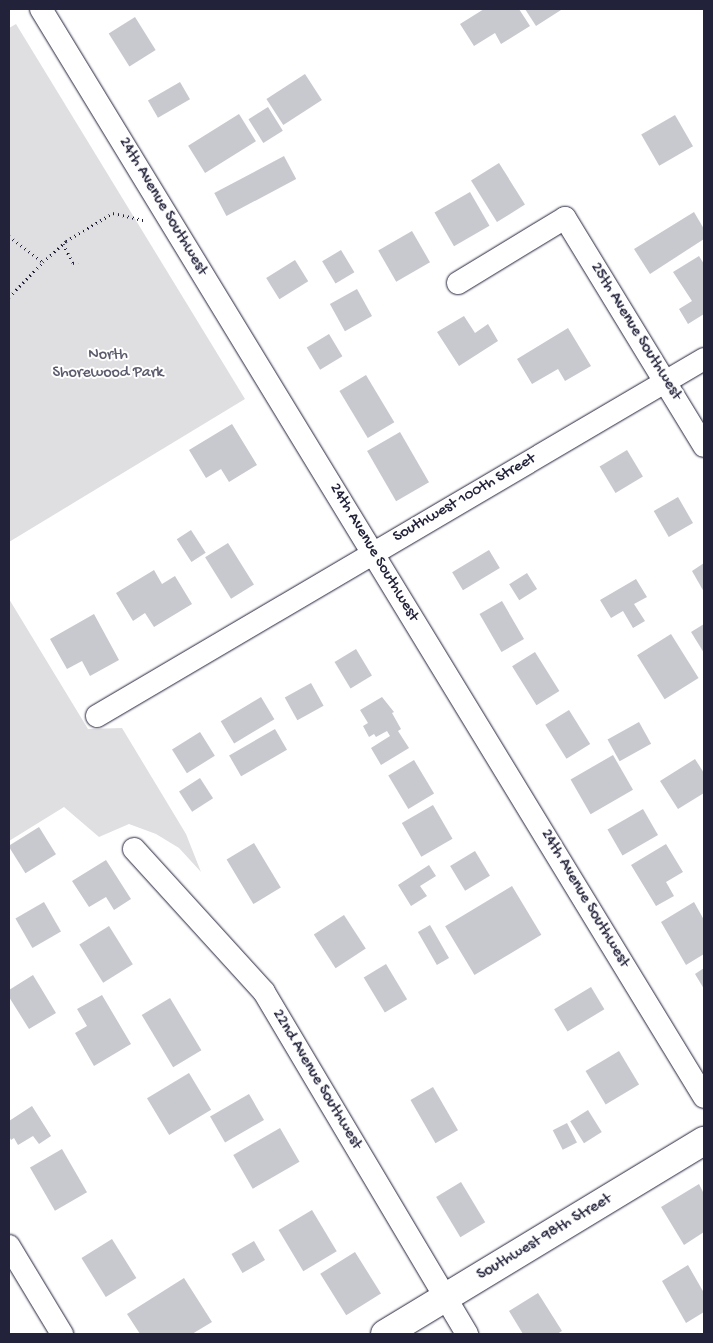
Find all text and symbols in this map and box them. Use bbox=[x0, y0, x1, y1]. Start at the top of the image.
street label: 24th Avenue Southwest bbox=[113, 134, 211, 280]
street label: 25th Avenue Southwest bbox=[585, 260, 685, 404]
park label: North Shorewood Park bbox=[53, 346, 163, 384]
street label: Southwest 100th Street bbox=[390, 450, 540, 548]
street label: 24th Avenue Southwest bbox=[324, 480, 422, 626]
street label: 24th Avenue Southwest bbox=[535, 826, 633, 972]
street label: 22nd Avenue Southwest bbox=[267, 1007, 365, 1153]
street label: Southwest 98th Street bbox=[474, 1190, 616, 1286]

